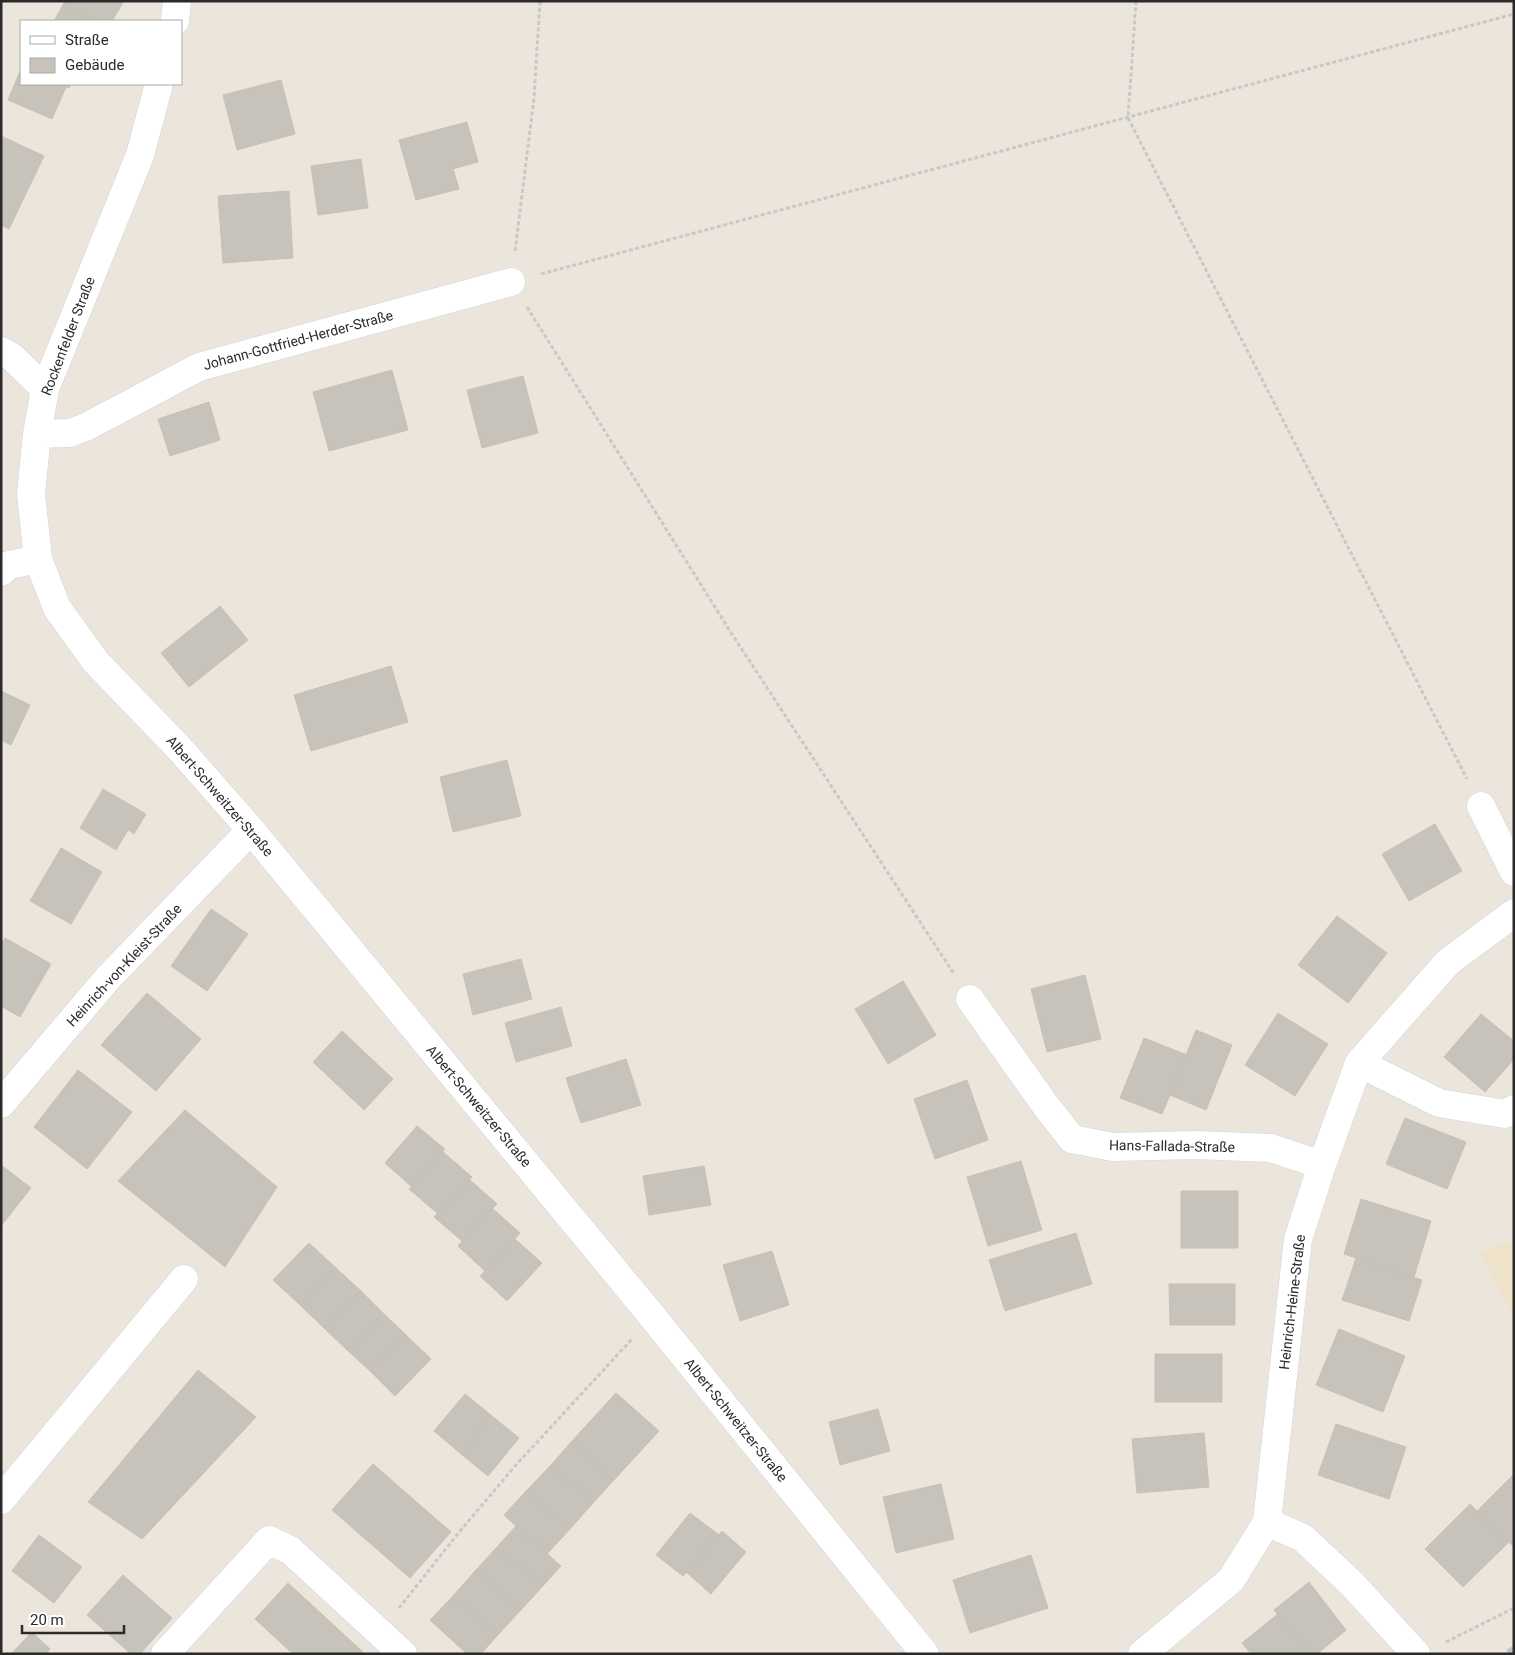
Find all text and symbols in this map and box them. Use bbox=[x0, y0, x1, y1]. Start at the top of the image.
legend bbox=[20, 20, 182, 85]
text: Straße bbox=[65, 31, 109, 49]
text: Gebäude bbox=[65, 56, 124, 74]
street label: Rockenfelder Straße bbox=[38, 274, 98, 398]
street label: Johann-Gottfried-Herder-Straße bbox=[201, 307, 395, 373]
street label: Albert-Schweitzer-Straße bbox=[163, 733, 277, 859]
street label: Heinrich-von-Kleist-Straße bbox=[63, 901, 185, 1029]
street label: Albert-Schweitzer-Straße bbox=[423, 1042, 535, 1170]
street label: Hans-Fallada-Straße bbox=[1109, 1137, 1235, 1155]
street label: Heinrich-Heine-Straße bbox=[1276, 1233, 1308, 1371]
street label: Albert-Schweitzer-Straße bbox=[681, 1355, 791, 1485]
scale bar bbox=[22, 1602, 125, 1634]
text: 20 m bbox=[30, 1611, 64, 1629]

